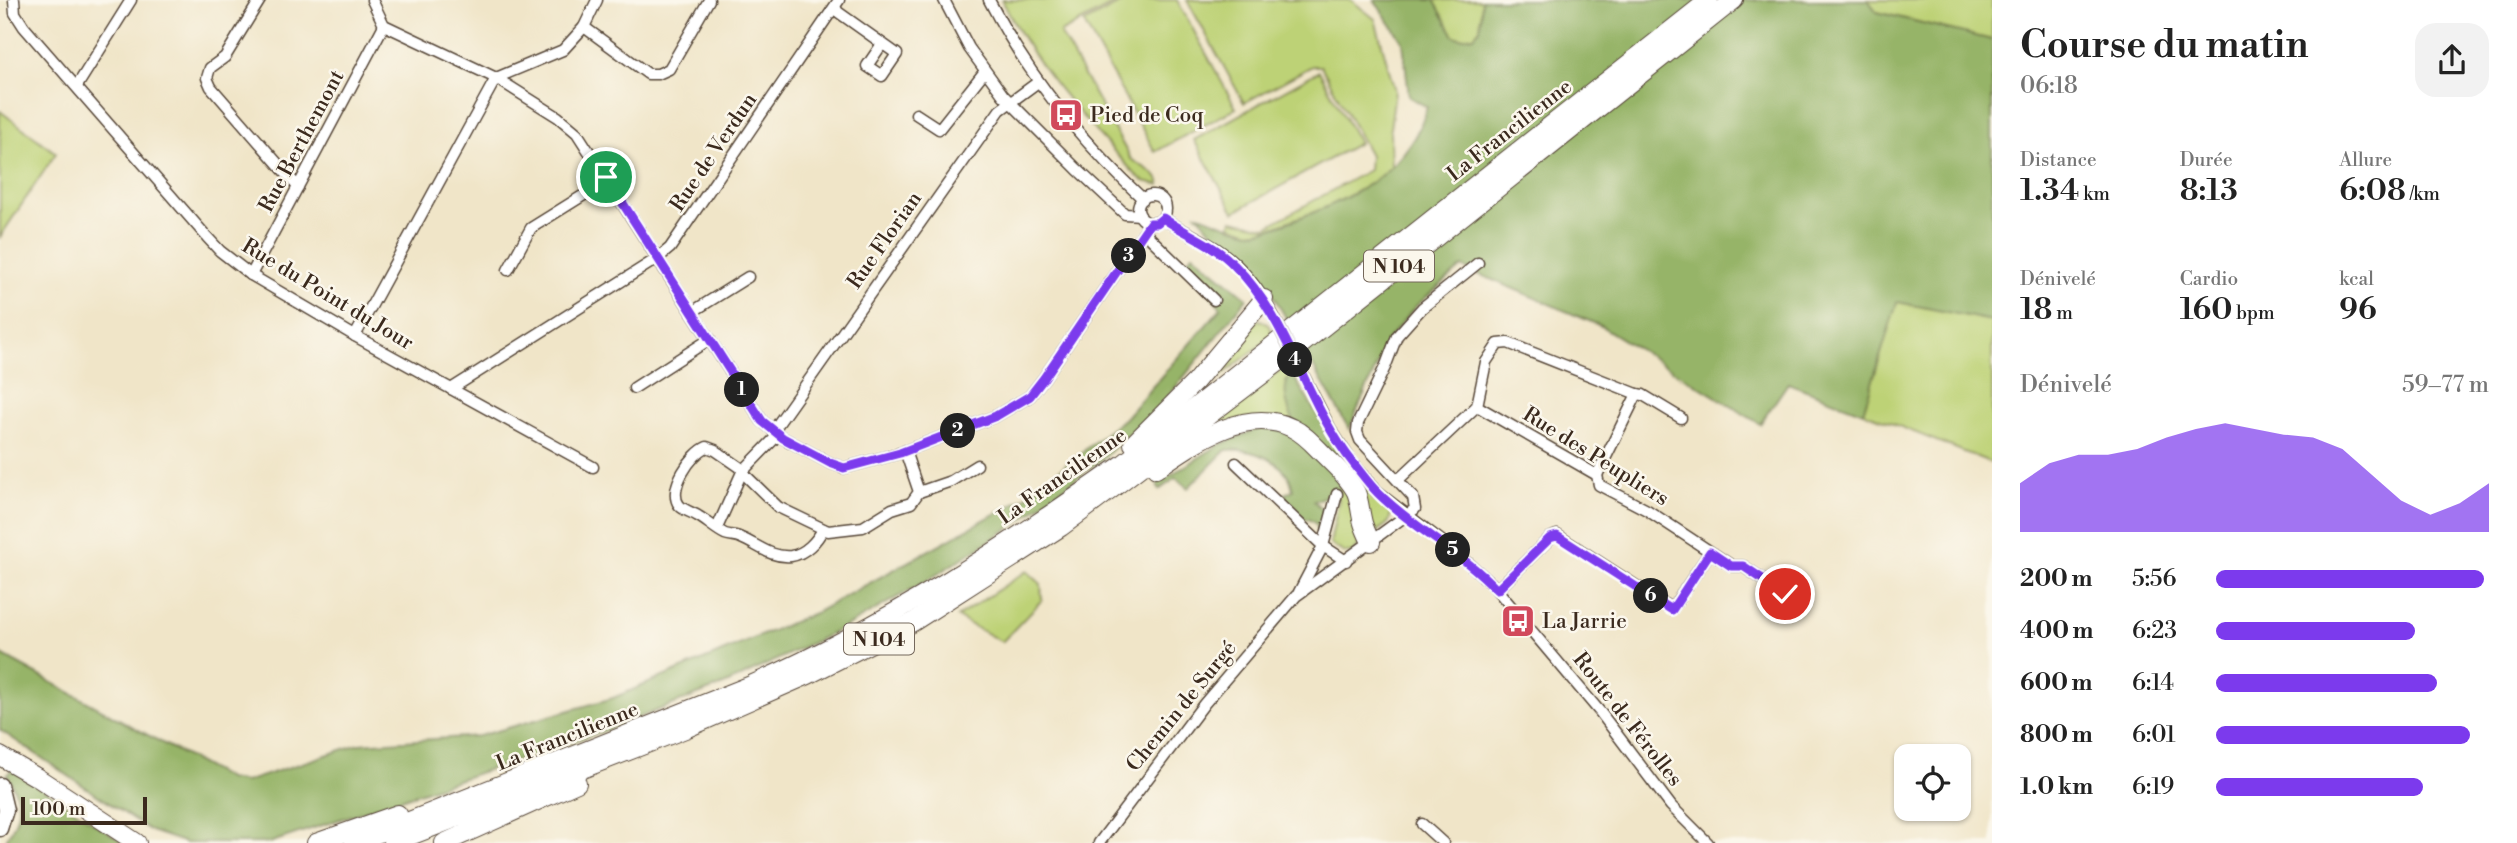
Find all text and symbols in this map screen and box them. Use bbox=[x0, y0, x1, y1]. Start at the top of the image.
text: Course du matin bbox=[2020, 22, 2309, 69]
button: share bbox=[2415, 23, 2489, 97]
street label: Rue Berthemont bbox=[253, 65, 351, 217]
text: 06:18 bbox=[2020, 72, 2078, 100]
street label: La Francilienne bbox=[1442, 74, 1577, 188]
street label: Rue de Verdun bbox=[665, 88, 763, 217]
bus stop icon: Pied de Coq bbox=[1047, 96, 1085, 134]
place label: Pied de Coq bbox=[1090, 103, 1203, 129]
pin bbox=[576, 147, 636, 207]
text: Distance bbox=[2020, 148, 2097, 172]
text: Durée bbox=[2180, 148, 2233, 172]
text: Allure bbox=[2339, 148, 2392, 172]
icon: arrive bbox=[587, 158, 625, 196]
text: 1.34 bbox=[2020, 172, 2079, 210]
text: 8:13 bbox=[2180, 172, 2238, 210]
text: 6:08 bbox=[2339, 172, 2406, 210]
text: km bbox=[2079, 182, 2110, 206]
text: /km bbox=[2406, 182, 2440, 206]
street label: Rue Florian bbox=[842, 187, 928, 294]
street label: Rue du Point du Jour bbox=[237, 233, 418, 356]
pin: 3 bbox=[1112, 238, 1146, 274]
text: 3 bbox=[1123, 243, 1134, 267]
road number: N 104 bbox=[1364, 250, 1434, 282]
text: Dénivelé bbox=[2020, 267, 2096, 291]
text: Cardio bbox=[2180, 267, 2238, 291]
text: kcal bbox=[2339, 267, 2374, 291]
text: 18 bbox=[2020, 291, 2052, 329]
text: 160 bbox=[2180, 291, 2232, 329]
text: 96 bbox=[2339, 291, 2377, 329]
text: m bbox=[2052, 301, 2073, 325]
text: bpm bbox=[2232, 301, 2275, 325]
pin: 4 bbox=[1278, 342, 1312, 378]
text: 4 bbox=[1288, 347, 1301, 371]
text: Dénivelé bbox=[2020, 371, 2112, 399]
text: 59–77 m bbox=[2402, 371, 2489, 399]
pin: 1 bbox=[724, 372, 760, 408]
text: 1 bbox=[737, 377, 746, 401]
street label: Rue des Peupliers bbox=[1518, 402, 1673, 512]
pin: 2 bbox=[940, 414, 976, 448]
text: 2 bbox=[952, 418, 963, 442]
street label: La Francilienne bbox=[993, 423, 1132, 531]
pin: 5 bbox=[1436, 532, 1470, 568]
text: 5 bbox=[1447, 537, 1458, 561]
pin bbox=[1755, 564, 1815, 624]
text: 200 m bbox=[2020, 565, 2092, 593]
text: 5:56 bbox=[2132, 565, 2176, 593]
icon: check bbox=[1766, 575, 1804, 613]
pin: 6 bbox=[1634, 578, 1668, 614]
text: 6 bbox=[1645, 583, 1656, 607]
bus stop icon: La Jarrie bbox=[1499, 602, 1537, 640]
place label: La Jarrie bbox=[1542, 609, 1627, 635]
text: 400 m bbox=[2020, 617, 2093, 645]
text: 6:23 bbox=[2132, 617, 2177, 645]
road number: N 104 bbox=[844, 624, 914, 654]
street label: Chemin de Surgé bbox=[1121, 636, 1242, 777]
street label: Route de Férolles bbox=[1567, 647, 1688, 792]
text: 600 m bbox=[2020, 669, 2093, 697]
text: 6:14 bbox=[2132, 669, 2174, 697]
street label: La Francilienne bbox=[492, 697, 642, 777]
text: 800 m bbox=[2020, 721, 2093, 749]
text: 6:01 bbox=[2132, 721, 2176, 749]
map controls bbox=[1894, 744, 1971, 821]
button: locate bbox=[1894, 744, 1971, 821]
text: 1.0 km bbox=[2020, 773, 2093, 801]
text: 6:19 bbox=[2132, 773, 2174, 801]
scale bar bbox=[21, 794, 147, 826]
text: 100 m bbox=[32, 797, 85, 821]

